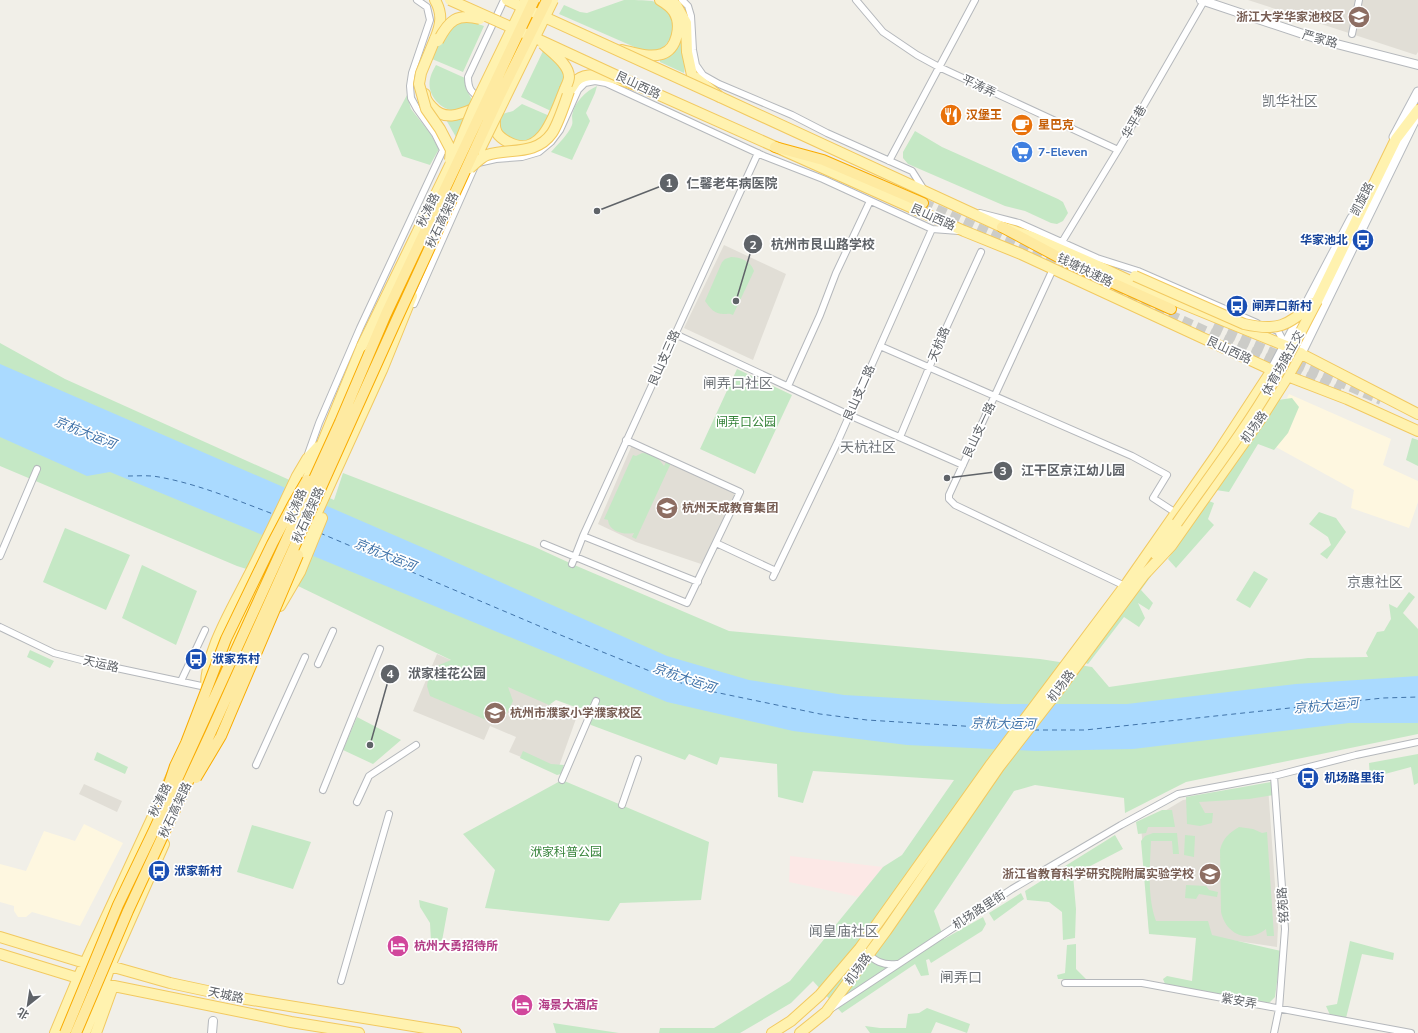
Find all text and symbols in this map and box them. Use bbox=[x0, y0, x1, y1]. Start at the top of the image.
school or university icon: 浙江大学华家池校区 bbox=[1346, 4, 1372, 30]
place label: 浙江大学华家池校区 bbox=[1236, 9, 1344, 25]
street label: 严家路 bbox=[1300, 26, 1340, 52]
street label: 艮山西路 bbox=[613, 68, 663, 102]
street label: 平涛弄 bbox=[959, 71, 999, 101]
district label: 凯华社区 bbox=[1262, 92, 1318, 111]
restaurant icon: 汉堡王 bbox=[938, 102, 964, 128]
street label: 华平巷 bbox=[1118, 102, 1150, 142]
place label: 汉堡王 bbox=[966, 107, 1002, 123]
cafe icon: 星巴克 bbox=[1009, 112, 1035, 138]
place label: 星巴克 bbox=[1038, 117, 1074, 133]
supermarket icon: 7-Eleven bbox=[1009, 139, 1035, 165]
place label: 7-Eleven bbox=[1038, 144, 1087, 160]
callout: 仁馨老年病医院 bbox=[659, 171, 786, 196]
text: 1 bbox=[665, 175, 673, 191]
text: 仁馨老年病医院 bbox=[686, 175, 778, 193]
street label: 凯旋路 bbox=[1347, 179, 1377, 219]
street label: 秋石高架路 bbox=[422, 189, 462, 251]
street label: 秋涛路 bbox=[413, 190, 443, 230]
street label: 艮山西路 bbox=[908, 200, 958, 234]
bus stop icon: 华家池北 bbox=[1350, 227, 1376, 253]
callout: 杭州市艮山路学校 bbox=[743, 232, 883, 257]
place label: 华家池北 bbox=[1300, 232, 1348, 248]
text: 杭州市艮山路学校 bbox=[771, 236, 875, 254]
text: 2 bbox=[749, 237, 757, 253]
street label: 钱塘快速路 bbox=[1055, 250, 1115, 290]
bus stop icon: 闸弄口新村 bbox=[1224, 293, 1250, 319]
place label: 闸弄口新村 bbox=[1252, 298, 1312, 314]
street label: 天杭路 bbox=[925, 324, 953, 364]
street label: 艮山支三路 bbox=[644, 327, 684, 389]
street label: 体育场路立交 bbox=[1259, 328, 1307, 398]
street label: 艮山西路 bbox=[1204, 333, 1254, 367]
street label: 艮山支二路 bbox=[839, 362, 879, 424]
district label: 闸弄口社区 bbox=[703, 374, 773, 393]
street label: 艮山支一路 bbox=[959, 399, 999, 461]
street label: 机场路 bbox=[1237, 408, 1271, 446]
water label: 京杭大运河 bbox=[51, 412, 121, 455]
park label: 闸弄口公园 bbox=[716, 414, 776, 430]
district label: 天杭社区 bbox=[840, 438, 896, 457]
callout: 江干区京江幼儿园 bbox=[993, 458, 1133, 483]
text: 江干区京江幼儿园 bbox=[1021, 462, 1125, 480]
text: 3 bbox=[999, 463, 1007, 479]
street label: 秋石高架路 bbox=[288, 484, 328, 546]
street label: 秋涛路 bbox=[282, 486, 310, 526]
school or university icon: 杭州天成教育集团 bbox=[654, 495, 680, 521]
place label: 杭州天成教育集团 bbox=[682, 500, 778, 516]
water label: 京杭大运河 bbox=[351, 534, 421, 577]
district label: 京惠社区 bbox=[1347, 573, 1403, 592]
bus stop icon: 洑家东村 bbox=[183, 646, 209, 672]
place label: 洑家东村 bbox=[212, 651, 260, 667]
street label: 天运路 bbox=[82, 652, 120, 676]
water label: 京杭大运河 bbox=[650, 659, 720, 698]
callout: 洑家桂花公园 bbox=[380, 661, 494, 686]
text: 洑家桂花公园 bbox=[408, 665, 486, 683]
text: 4 bbox=[386, 666, 394, 682]
street label: 机场路 bbox=[1044, 667, 1078, 705]
water label: 京杭大运河 bbox=[1293, 694, 1362, 718]
school or university icon: 杭州市濮家小学濮家校区 bbox=[482, 700, 508, 726]
place label: 杭州市濮家小学濮家校区 bbox=[510, 705, 642, 721]
water label: 京杭大运河 bbox=[970, 714, 1039, 734]
bus stop icon: 机场路里街 bbox=[1295, 765, 1321, 791]
place label: 机场路里街 bbox=[1324, 770, 1384, 786]
street label: 秋石高架路 bbox=[155, 779, 195, 841]
street label: 秋涛路 bbox=[145, 780, 175, 820]
park label: 洑家科普公园 bbox=[530, 844, 602, 860]
bus stop icon: 洑家新村 bbox=[146, 858, 172, 884]
school or university icon: 浙江省教育科学研究院附属实验学校 bbox=[1197, 861, 1223, 887]
place label: 洑家新村 bbox=[174, 863, 222, 879]
place label: 浙江省教育科学研究院附属实验学校 bbox=[1002, 866, 1194, 882]
street label: 铭苑路 bbox=[1274, 886, 1292, 924]
street label: 机场路里街 bbox=[949, 887, 1009, 933]
district label: 闻皇庙社区 bbox=[809, 922, 879, 941]
hotel icon: 杭州大勇招待所 bbox=[385, 933, 411, 959]
place label: 杭州大勇招待所 bbox=[414, 938, 498, 954]
street label: 机场路 bbox=[841, 950, 875, 988]
district label: 闸弄口 bbox=[940, 968, 982, 987]
street label: 天城路 bbox=[207, 983, 245, 1007]
north arrow bbox=[8, 985, 48, 1025]
street label: 紫安弄 bbox=[1220, 990, 1258, 1012]
hotel icon: 海景大酒店 bbox=[509, 992, 535, 1018]
place label: 海景大酒店 bbox=[538, 997, 598, 1013]
text: 北 bbox=[15, 1004, 32, 1022]

